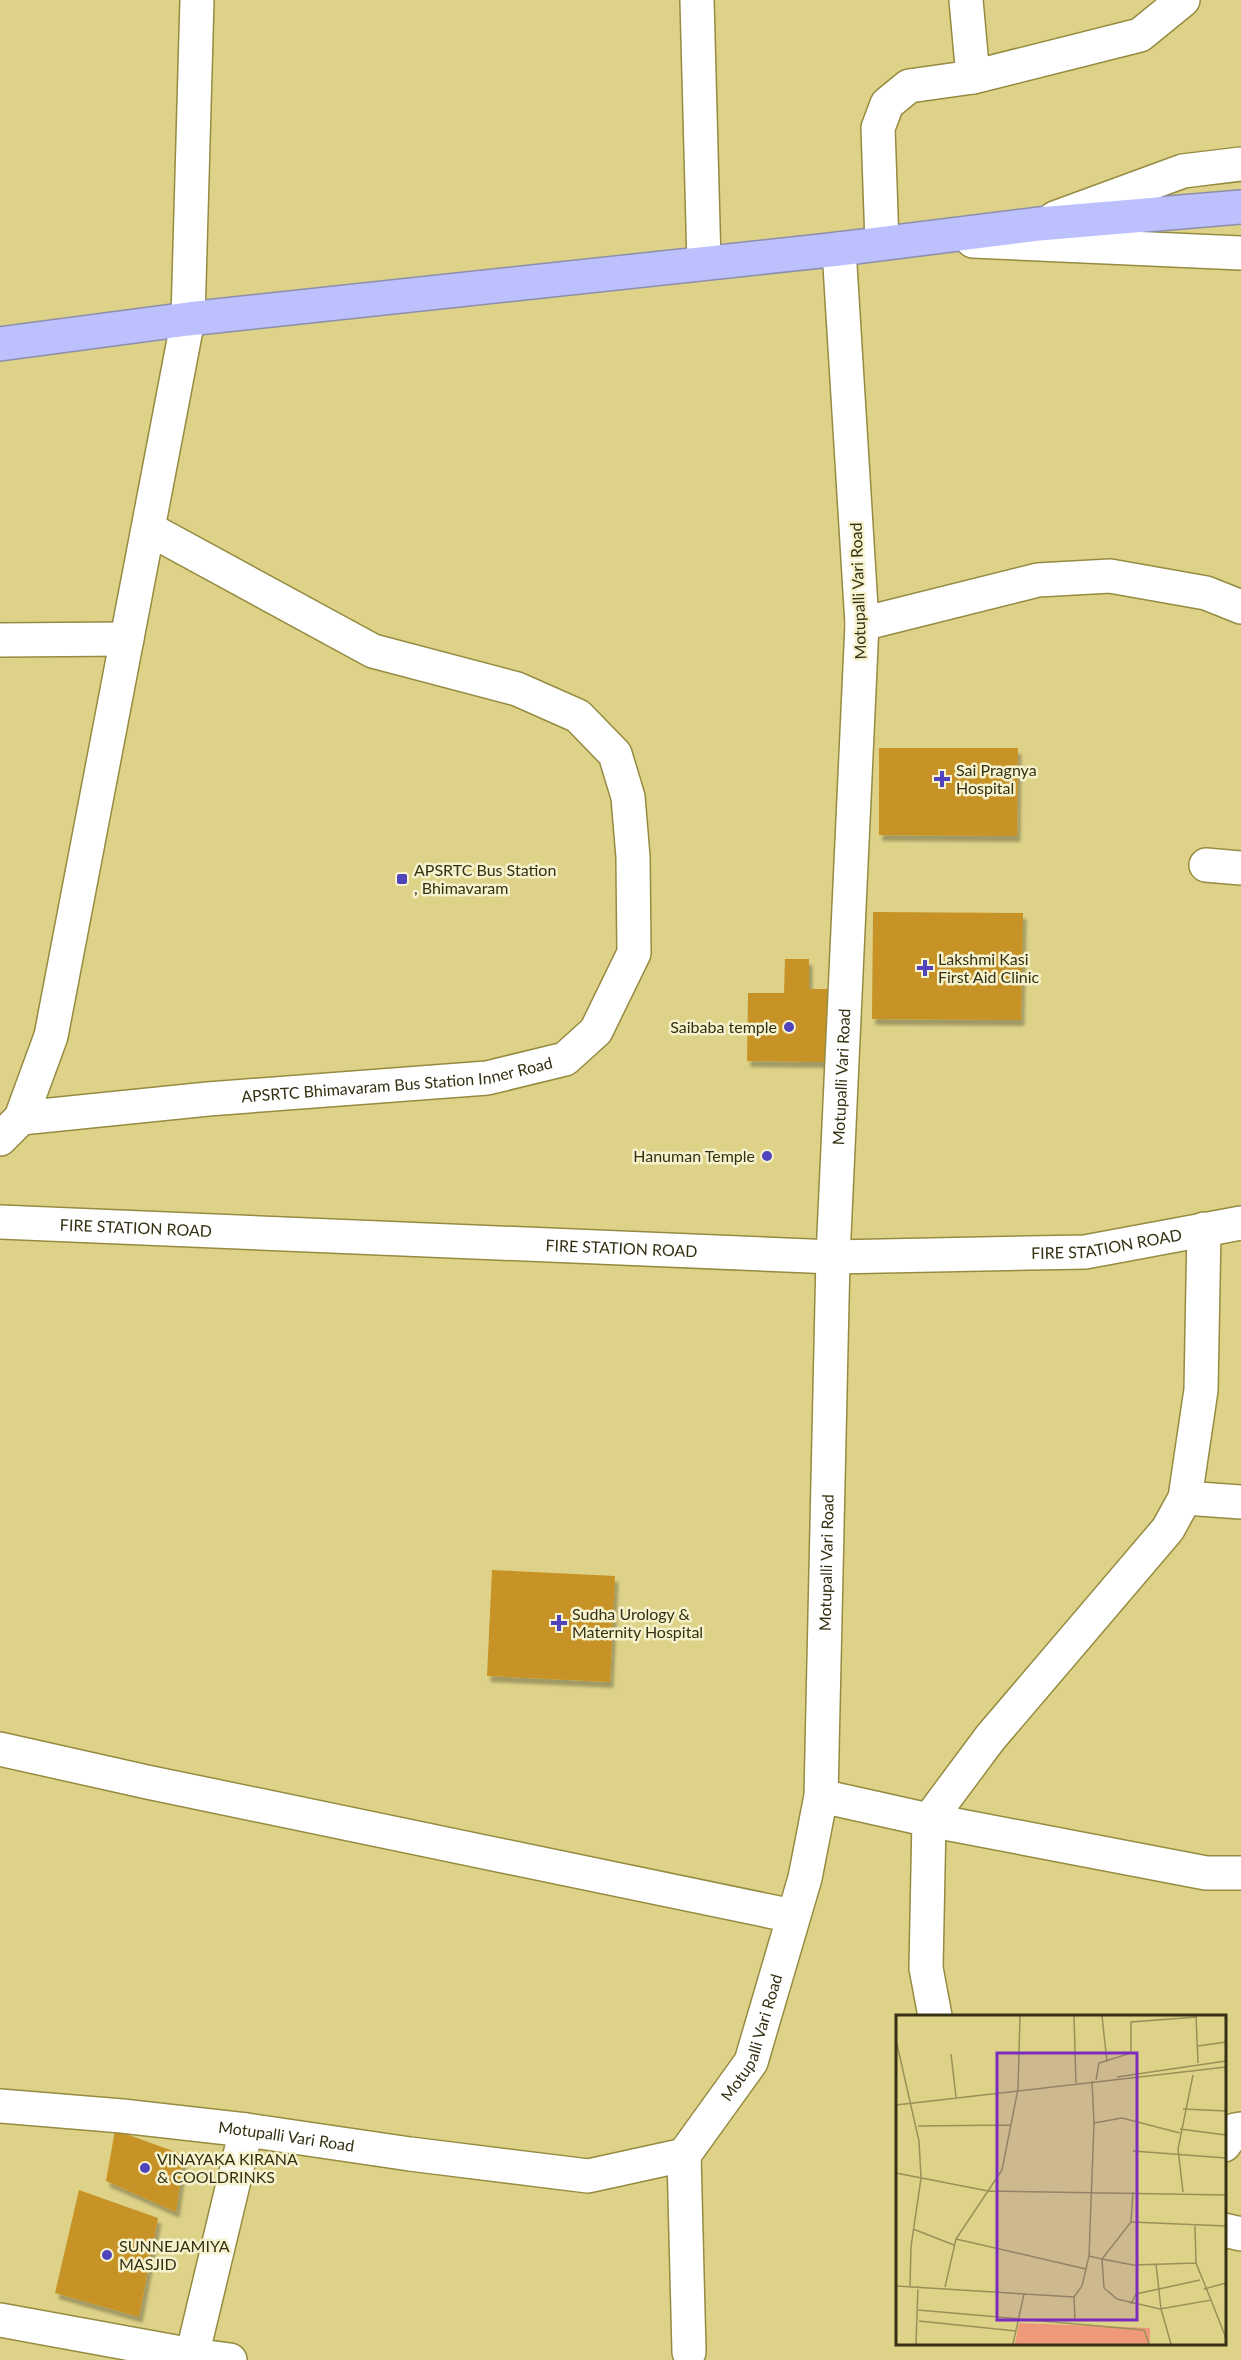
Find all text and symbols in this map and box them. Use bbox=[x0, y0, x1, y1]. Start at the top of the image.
street label: Motupalli Vari Road bbox=[846, 522, 869, 660]
place label: Sai Pragnya Hospital bbox=[956, 760, 1037, 797]
marker: Sai Pragnya Hospital bbox=[933, 770, 951, 788]
place label: APSRTC Bus Station , Bhimavaram bbox=[414, 860, 556, 897]
marker: APSRTC Bus Station , Bhimavaram bbox=[395, 872, 409, 886]
place label: Lakshmi Kasi First Aid Clinic bbox=[938, 949, 1040, 986]
marker: Lakshmi Kasi First Aid Clinic bbox=[916, 959, 934, 977]
street label: Motupalli Vari Road bbox=[828, 1008, 853, 1146]
place label: Saibaba temple bbox=[670, 1017, 777, 1036]
marker: Saibaba temple bbox=[782, 1020, 796, 1034]
street label: APSRTC Bhimavaram Bus Station Inner Road bbox=[241, 1052, 554, 1105]
place label: Hanuman Temple bbox=[633, 1146, 755, 1165]
marker: Hanuman Temple bbox=[760, 1149, 774, 1163]
street label: FIRE STATION ROAD bbox=[59, 1215, 212, 1240]
street label: FIRE STATION ROAD bbox=[1031, 1224, 1183, 1262]
street label: FIRE STATION ROAD bbox=[545, 1235, 698, 1260]
street label: Motupalli Vari Road bbox=[815, 1494, 837, 1631]
place label: Sudha Urology & Maternity Hospital bbox=[572, 1604, 703, 1641]
marker: Sudha Urology & Maternity Hospital bbox=[550, 1614, 568, 1632]
street label: Motupalli Vari Road bbox=[716, 1972, 785, 2104]
inset map bbox=[896, 2015, 1226, 2345]
street label: Motupalli Vari Road bbox=[217, 2117, 356, 2155]
place label: VINAYAKA KIRANA & COOLDRINKS bbox=[157, 2149, 298, 2186]
marker: VINAYAKA KIRANA & COOLDRINKS bbox=[138, 2161, 152, 2175]
place label: SUNNEJAMIYA MASJID bbox=[119, 2236, 230, 2273]
marker: SUNNEJAMIYA MASJID bbox=[100, 2248, 114, 2262]

